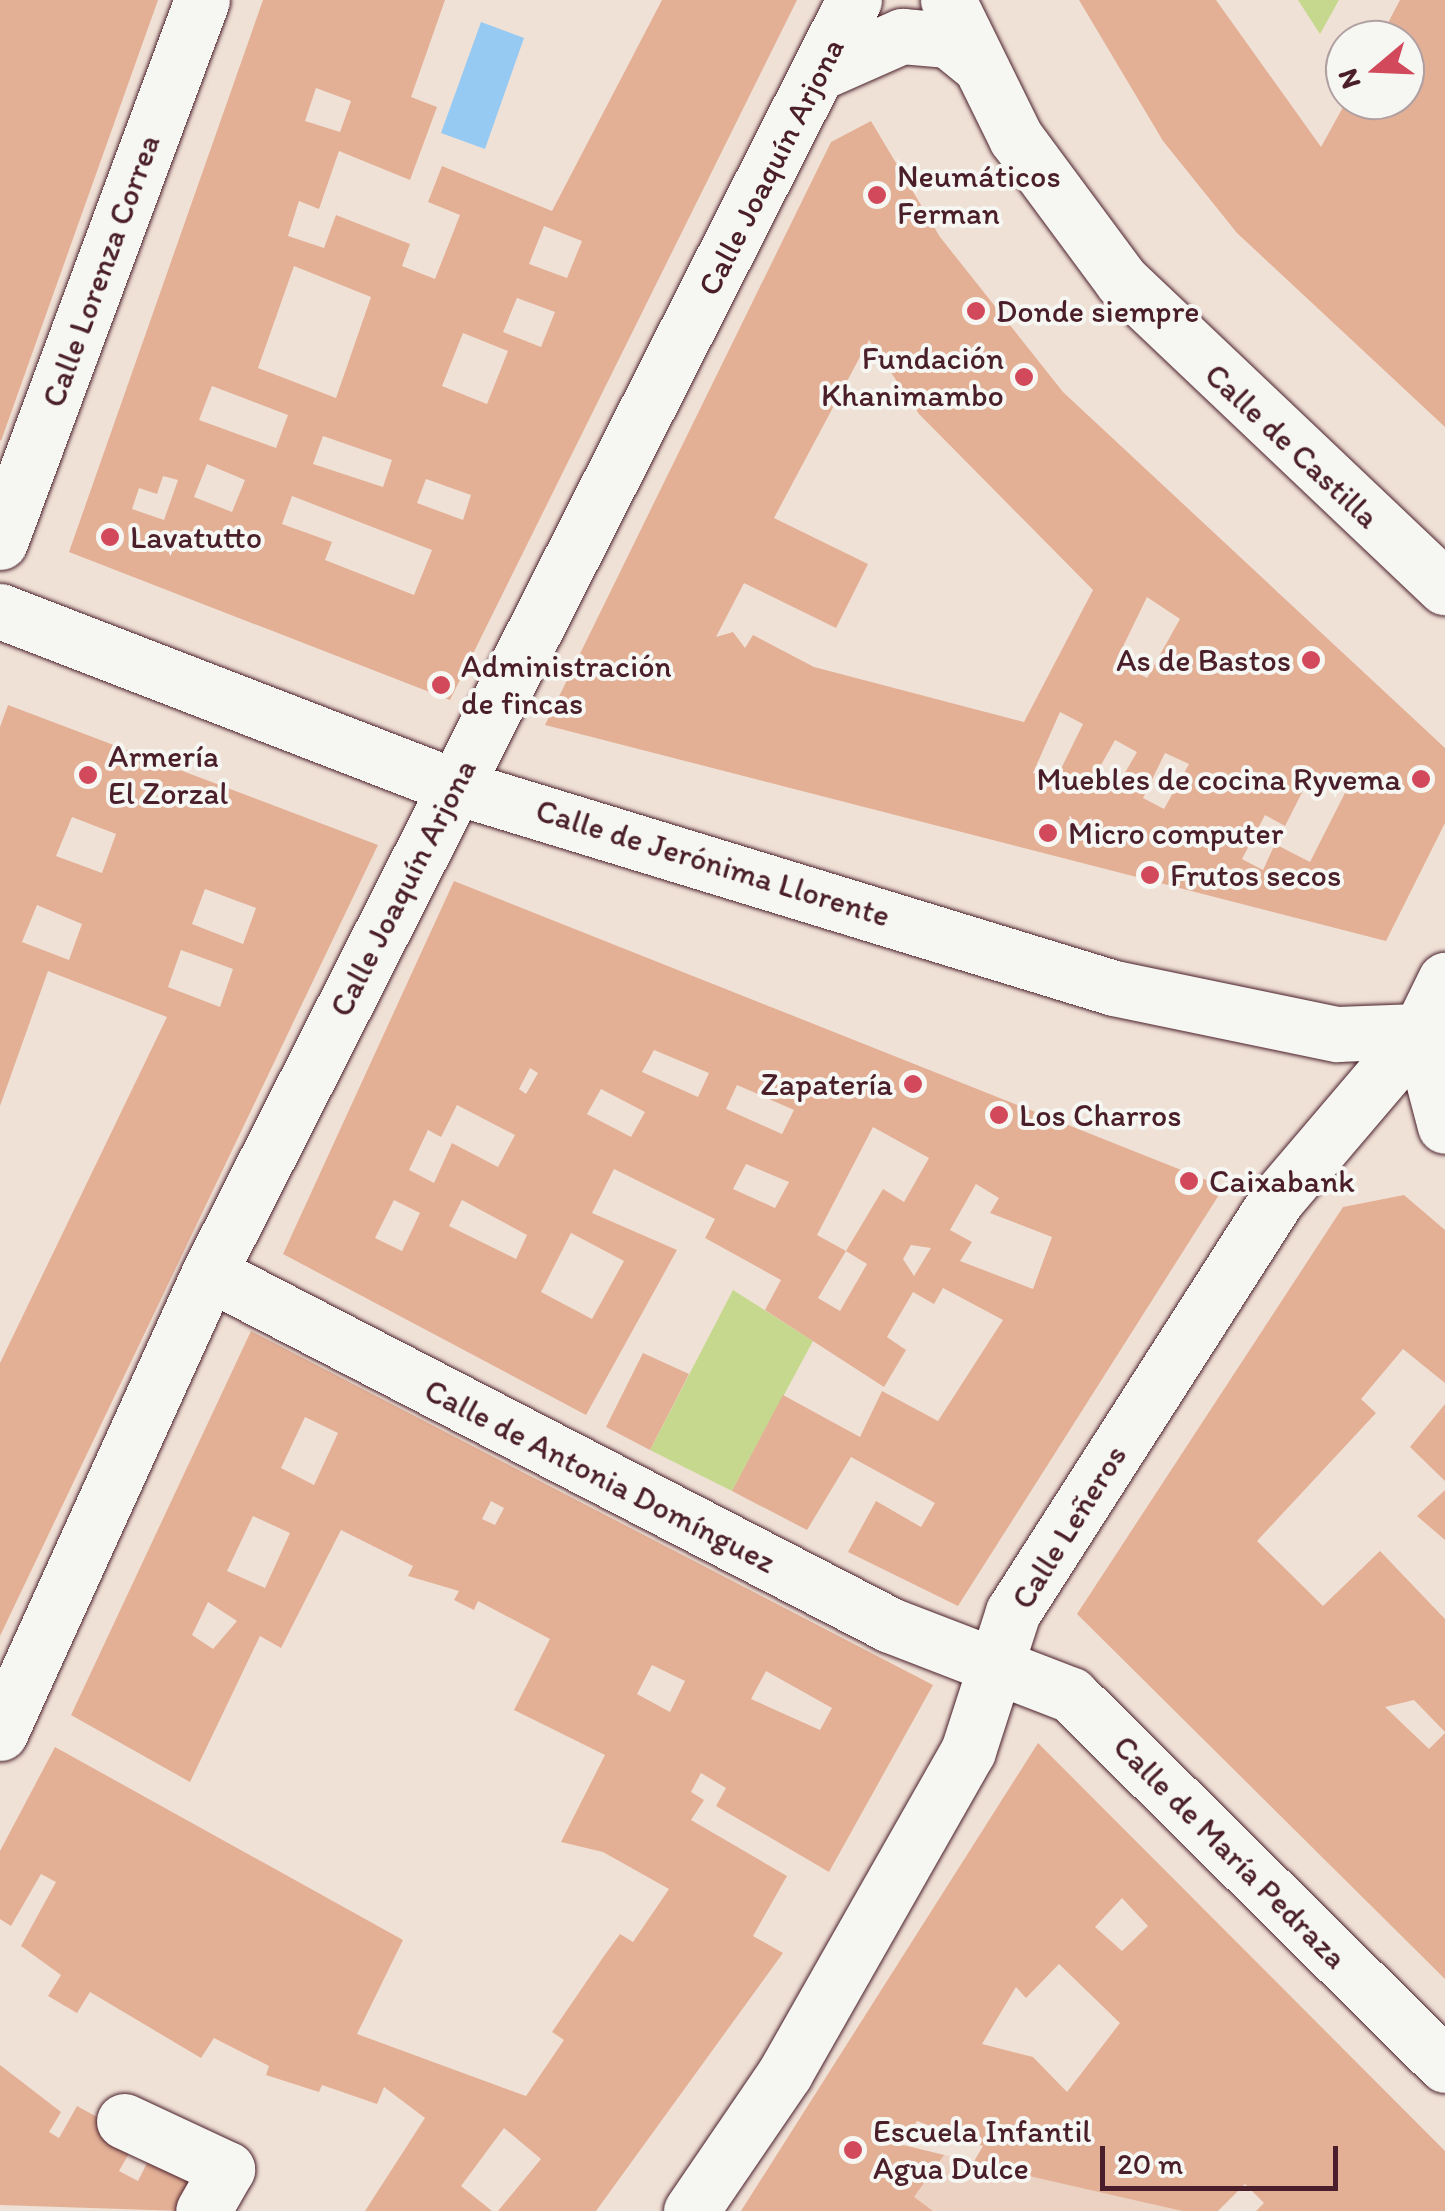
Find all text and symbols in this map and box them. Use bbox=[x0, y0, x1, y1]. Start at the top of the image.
north arrow bbox=[1325, 20, 1425, 120]
street label: Calle Joaquín Arjona bbox=[690, 32, 852, 302]
text: N bbox=[1329, 65, 1368, 94]
street label: Calle Lorenza Correa bbox=[34, 129, 168, 413]
place label: Neumáticos Ferman bbox=[897, 158, 1061, 233]
marker: Neumáticos Ferman bbox=[866, 184, 888, 206]
place label: Donde siempre bbox=[996, 292, 1200, 330]
marker: Donde siempre bbox=[965, 300, 987, 322]
place label: Fundación Khanimambo bbox=[821, 340, 1004, 415]
street label: Calle de Castilla bbox=[1197, 356, 1387, 536]
marker: Fundación Khanimambo bbox=[1013, 366, 1035, 388]
place label: Lavatutto bbox=[130, 518, 262, 556]
marker: Lavatutto bbox=[99, 526, 121, 548]
place label: As de Bastos bbox=[1115, 641, 1291, 679]
place label: Administración de fincas bbox=[461, 648, 672, 723]
marker: As de Bastos bbox=[1300, 649, 1322, 671]
marker: Administración de fincas bbox=[430, 674, 452, 696]
place label: Armería El Zorzal bbox=[108, 738, 229, 813]
street label: Calle Joaquín Arjona bbox=[322, 753, 484, 1023]
place label: Muebles de cocina Ryvema bbox=[1037, 760, 1401, 798]
marker: Armería El Zorzal bbox=[77, 764, 99, 786]
marker: Muebles de cocina Ryvema bbox=[1410, 768, 1432, 790]
street label: Calle de Jerónima Llorente bbox=[531, 791, 895, 935]
place label: Micro computer bbox=[1068, 814, 1283, 852]
marker: Micro computer bbox=[1037, 822, 1059, 844]
place label: Frutos secos bbox=[1170, 856, 1341, 894]
marker: Frutos secos bbox=[1139, 864, 1161, 886]
place label: Zapatería bbox=[760, 1065, 893, 1103]
marker: Zapatería bbox=[902, 1073, 924, 1095]
place label: Los Charros bbox=[1019, 1096, 1183, 1134]
marker: Los Charros bbox=[988, 1104, 1010, 1126]
place label: Caixabank bbox=[1209, 1162, 1355, 1200]
marker: Caixabank bbox=[1178, 1170, 1200, 1192]
street label: Calle de Antonia Domínguez bbox=[418, 1371, 782, 1581]
street label: Calle Leñeros bbox=[1004, 1438, 1134, 1616]
street label: Calle de María Pedraza bbox=[1106, 1728, 1354, 1976]
place label: Escuela Infantil Agua Dulce bbox=[873, 2113, 1091, 2188]
scale bar bbox=[1105, 2126, 1342, 2188]
marker: Escuela Infantil Agua Dulce bbox=[842, 2139, 864, 2161]
text: 20 m bbox=[1117, 2145, 1183, 2182]

